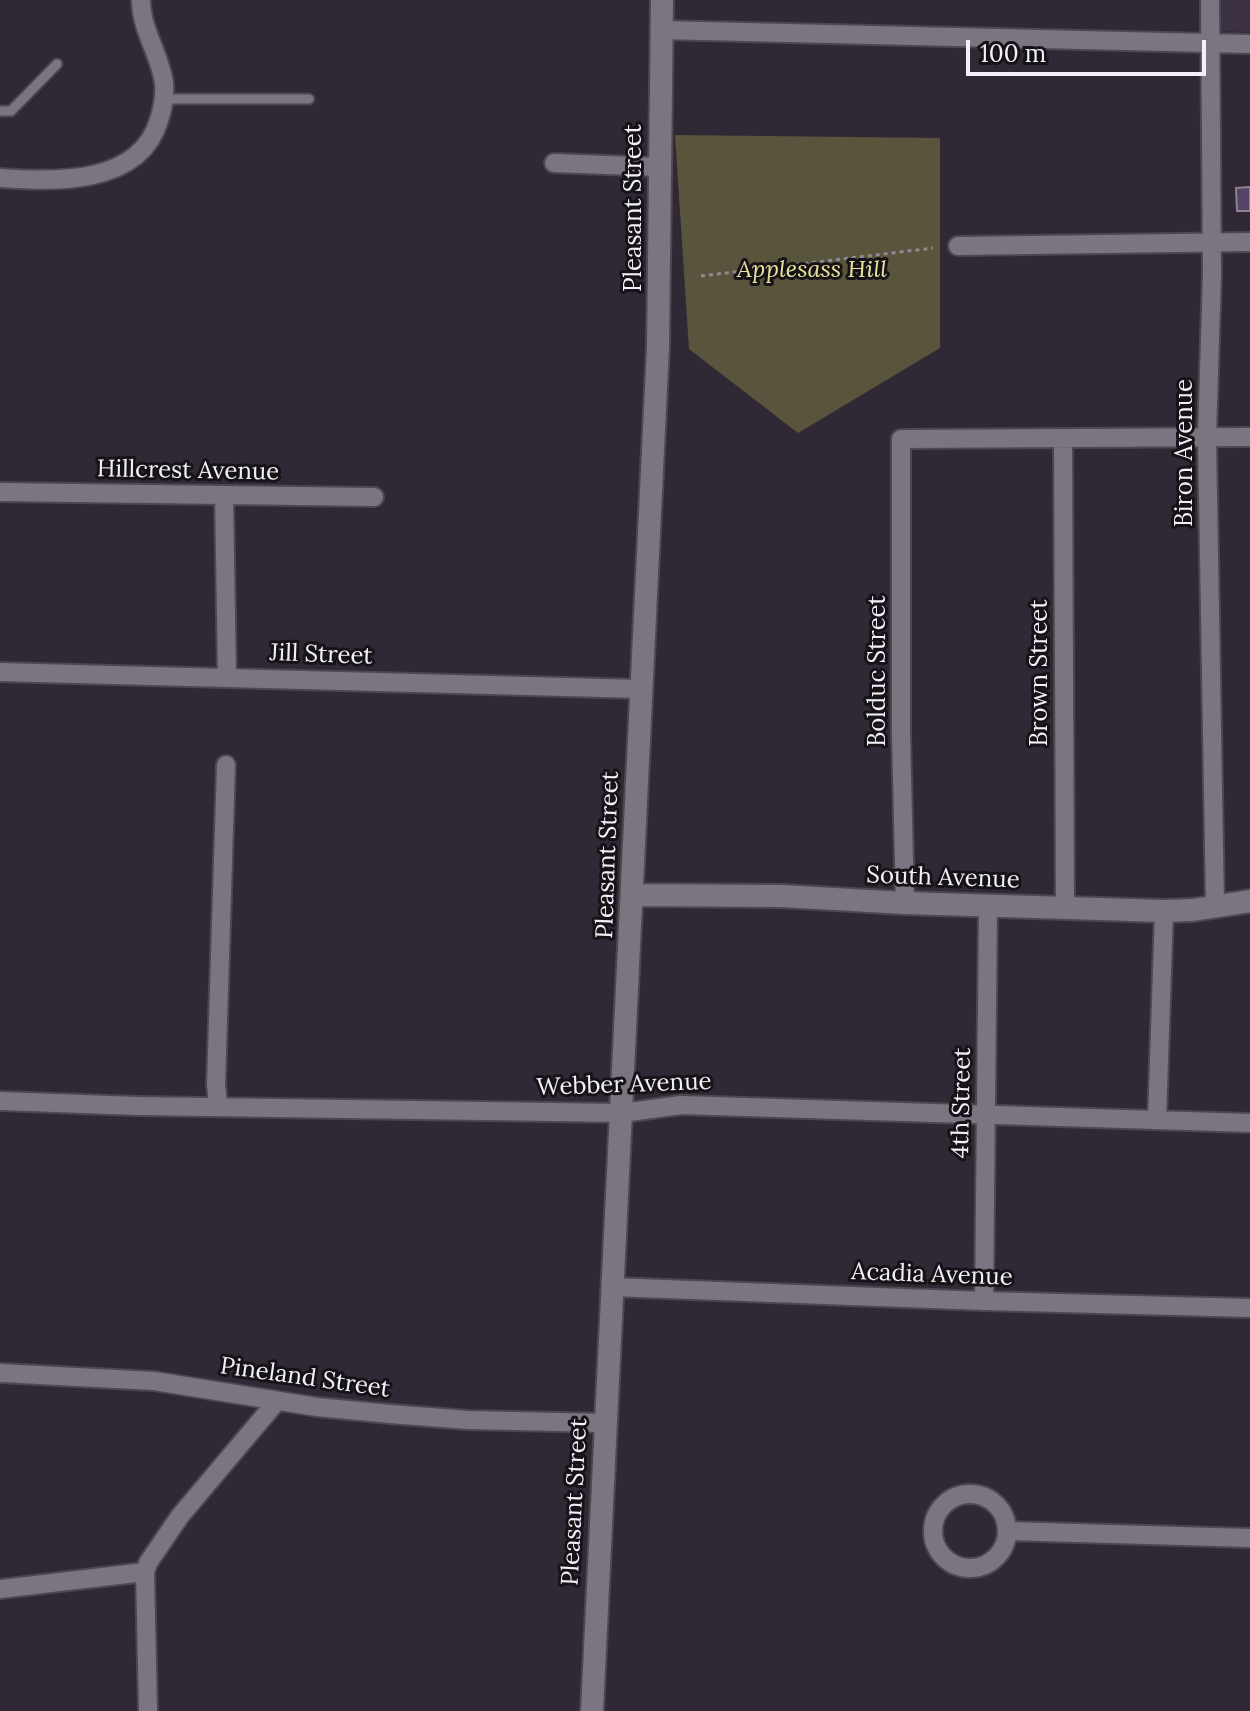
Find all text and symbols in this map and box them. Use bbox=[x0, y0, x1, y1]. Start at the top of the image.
scale bar bbox=[970, 24, 1210, 74]
text: 100 m bbox=[980, 38, 1046, 69]
street label: Pleasant Street bbox=[620, 124, 648, 292]
park label: Applesass Hill bbox=[737, 256, 887, 284]
street label: Biron Avenue bbox=[1171, 379, 1199, 527]
street label: Hillcrest Avenue bbox=[97, 455, 279, 487]
street label: Bolduc Street bbox=[864, 595, 892, 747]
street label: Brown Street bbox=[1026, 600, 1054, 746]
street label: Jill Street bbox=[269, 639, 373, 671]
street label: Pleasant Street bbox=[591, 771, 625, 939]
street label: South Avenue bbox=[866, 861, 1020, 895]
street label: 4th Street bbox=[947, 1047, 977, 1159]
street label: Webber Avenue bbox=[536, 1068, 712, 1102]
street label: Acadia Avenue bbox=[851, 1258, 1013, 1292]
street label: Pineland Street bbox=[218, 1352, 392, 1404]
street label: Pleasant Street bbox=[556, 1417, 594, 1587]

